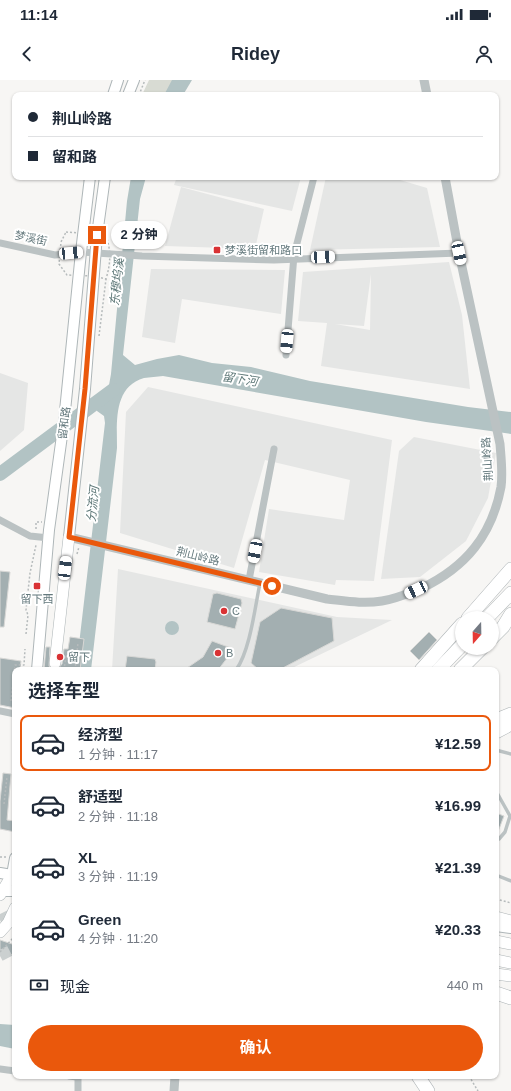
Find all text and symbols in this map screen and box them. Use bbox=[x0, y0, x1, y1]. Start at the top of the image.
text: 11:14 bbox=[20, 6, 58, 23]
icon: back bbox=[16, 43, 38, 65]
icon: person bbox=[473, 43, 495, 65]
text: Ridey bbox=[231, 44, 280, 64]
text: 荆山岭路 bbox=[52, 110, 112, 127]
text: 留和路 bbox=[52, 148, 97, 165]
callout: 2 分钟 bbox=[111, 221, 167, 249]
route end bbox=[88, 226, 106, 244]
text: 2 分钟 bbox=[121, 227, 157, 242]
street label: 梦溪街 bbox=[14, 229, 48, 247]
car bbox=[451, 240, 467, 266]
place label: 梦溪街留和路口 bbox=[225, 244, 302, 256]
marker: 梦溪街留和路口 bbox=[212, 245, 222, 255]
car bbox=[59, 246, 83, 260]
car bbox=[311, 250, 335, 264]
water label: 东穆坞溪 bbox=[108, 255, 127, 307]
car bbox=[280, 329, 294, 353]
water label: 留下河 bbox=[221, 369, 261, 389]
street label: 留和路 bbox=[56, 406, 72, 440]
street label: 荆山岭路 bbox=[479, 437, 495, 481]
water label: 分流河 bbox=[84, 483, 102, 523]
car bbox=[247, 538, 263, 564]
street label: 荆山岭路 bbox=[175, 545, 221, 567]
car bbox=[58, 555, 72, 581]
route start bbox=[263, 577, 281, 595]
car bbox=[403, 579, 429, 601]
marker: 留下西 bbox=[32, 581, 42, 591]
place label: 留下西 bbox=[21, 593, 54, 605]
place label: C bbox=[232, 605, 240, 617]
marker: C bbox=[219, 606, 229, 616]
north arrow bbox=[455, 611, 499, 655]
map controls bbox=[455, 611, 499, 655]
place label: B bbox=[226, 647, 233, 659]
marker: B bbox=[213, 648, 223, 658]
place label: 留下 bbox=[68, 651, 90, 663]
marker: 留下 bbox=[55, 652, 65, 662]
text: 选择车型 bbox=[28, 681, 100, 701]
icon: car bbox=[30, 725, 66, 761]
text: 经济型 bbox=[78, 726, 123, 743]
text: ¥12.59 bbox=[435, 735, 481, 752]
text: 1 分钟 · 11:17 bbox=[78, 747, 158, 762]
icon: car bbox=[30, 787, 66, 823]
text: 舒适型 bbox=[78, 788, 123, 805]
text: ¥16.99 bbox=[435, 797, 481, 814]
text: 2 分钟 · 11:18 bbox=[78, 809, 158, 824]
icon: car bbox=[30, 849, 66, 885]
text: XL bbox=[78, 849, 97, 866]
text: ¥21.39 bbox=[435, 859, 481, 876]
text: 3 分钟 · 11:19 bbox=[78, 869, 158, 884]
icon: car bbox=[30, 911, 66, 947]
text: Green bbox=[78, 911, 121, 928]
text: ¥20.33 bbox=[435, 921, 481, 938]
text: 4 分钟 · 11:20 bbox=[78, 931, 158, 946]
icon: cash bbox=[28, 974, 50, 996]
text: 现金 bbox=[60, 978, 90, 995]
text: 440 m bbox=[447, 978, 483, 993]
button: 确认 bbox=[28, 1025, 483, 1071]

